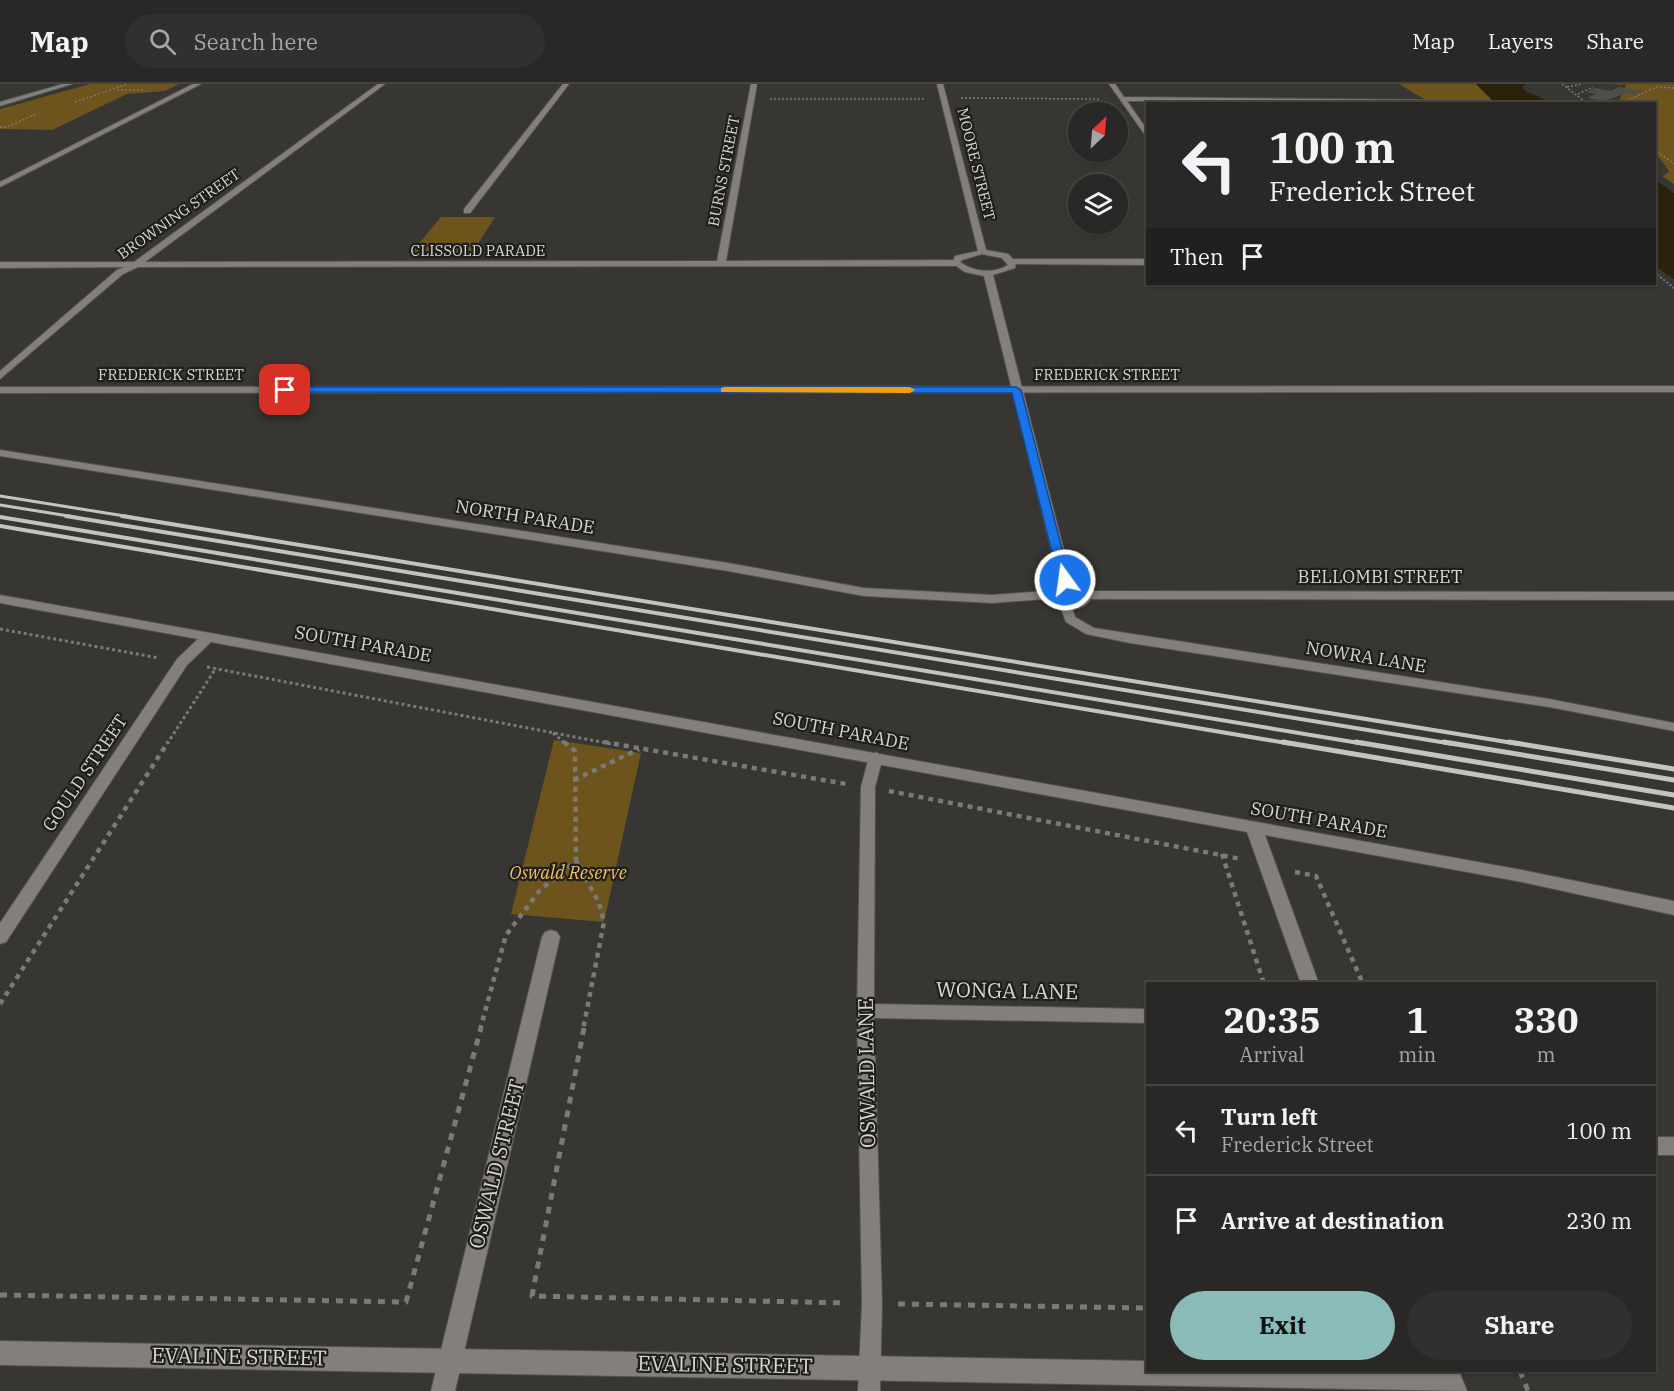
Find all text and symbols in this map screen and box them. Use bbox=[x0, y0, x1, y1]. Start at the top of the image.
search box bbox=[125, 14, 545, 68]
text: Map bbox=[30, 23, 89, 60]
icon: search bbox=[146, 25, 179, 58]
text: Search here bbox=[194, 27, 318, 56]
text: Map bbox=[1412, 27, 1455, 55]
text: Layers bbox=[1488, 27, 1554, 55]
text: Share bbox=[1587, 27, 1644, 55]
north arrow bbox=[1068, 102, 1128, 162]
map controls bbox=[1068, 102, 1128, 234]
street label: MOORE STREET bbox=[953, 106, 1000, 222]
street label: BURNS STREET bbox=[703, 114, 744, 228]
text: 100 m bbox=[1269, 120, 1395, 175]
icon: left bbox=[1170, 126, 1248, 204]
street label: BROWNING STREET bbox=[114, 164, 244, 263]
text: Frederick Street bbox=[1269, 173, 1475, 208]
button: layers bbox=[1068, 174, 1128, 234]
icon: arrive bbox=[1236, 240, 1269, 273]
street label: CLISSOLD PARADE bbox=[411, 241, 545, 260]
text: Then bbox=[1170, 242, 1224, 271]
pin bbox=[259, 364, 310, 415]
street label: FREDERICK STREET bbox=[98, 365, 244, 384]
street label: FREDERICK STREET bbox=[1034, 365, 1180, 384]
icon: arrive bbox=[268, 373, 301, 406]
street label: NORTH PARADE bbox=[454, 494, 596, 539]
position arrow bbox=[1033, 548, 1097, 612]
street label: BELLOMBI STREET bbox=[1298, 565, 1463, 588]
street label: SOUTH PARADE bbox=[293, 620, 433, 667]
street label: NOWRA LANE bbox=[1304, 636, 1428, 677]
street label: SOUTH PARADE bbox=[771, 706, 911, 755]
street label: GOULD STREET bbox=[37, 710, 132, 836]
street label: SOUTH PARADE bbox=[1249, 796, 1389, 843]
park label: Oswald Reserve bbox=[509, 861, 627, 884]
street label: WONGA LANE bbox=[936, 975, 1078, 1005]
text: 20:35 bbox=[1223, 996, 1321, 1043]
text: 1 bbox=[1406, 996, 1428, 1043]
text: 330 bbox=[1514, 996, 1579, 1043]
street label: OSWALD LANE bbox=[851, 998, 881, 1148]
text: Arrival bbox=[1240, 1041, 1305, 1068]
text: min bbox=[1398, 1041, 1436, 1068]
text: m bbox=[1537, 1041, 1556, 1068]
street label: OSWALD STREET bbox=[461, 1076, 531, 1251]
text: Turn left bbox=[1221, 1102, 1317, 1131]
icon: left bbox=[1170, 1114, 1203, 1147]
text: 100 m bbox=[1566, 1116, 1632, 1145]
text: Frederick Street bbox=[1221, 1131, 1374, 1158]
icon: arrive bbox=[1170, 1204, 1203, 1237]
text: Arrive at destination bbox=[1221, 1206, 1444, 1235]
text: 230 m bbox=[1566, 1206, 1632, 1235]
button: Exit bbox=[1170, 1291, 1395, 1360]
button: Share bbox=[1407, 1291, 1632, 1360]
street label: EVALINE STREET bbox=[151, 1340, 327, 1372]
street label: EVALINE STREET bbox=[637, 1348, 813, 1380]

